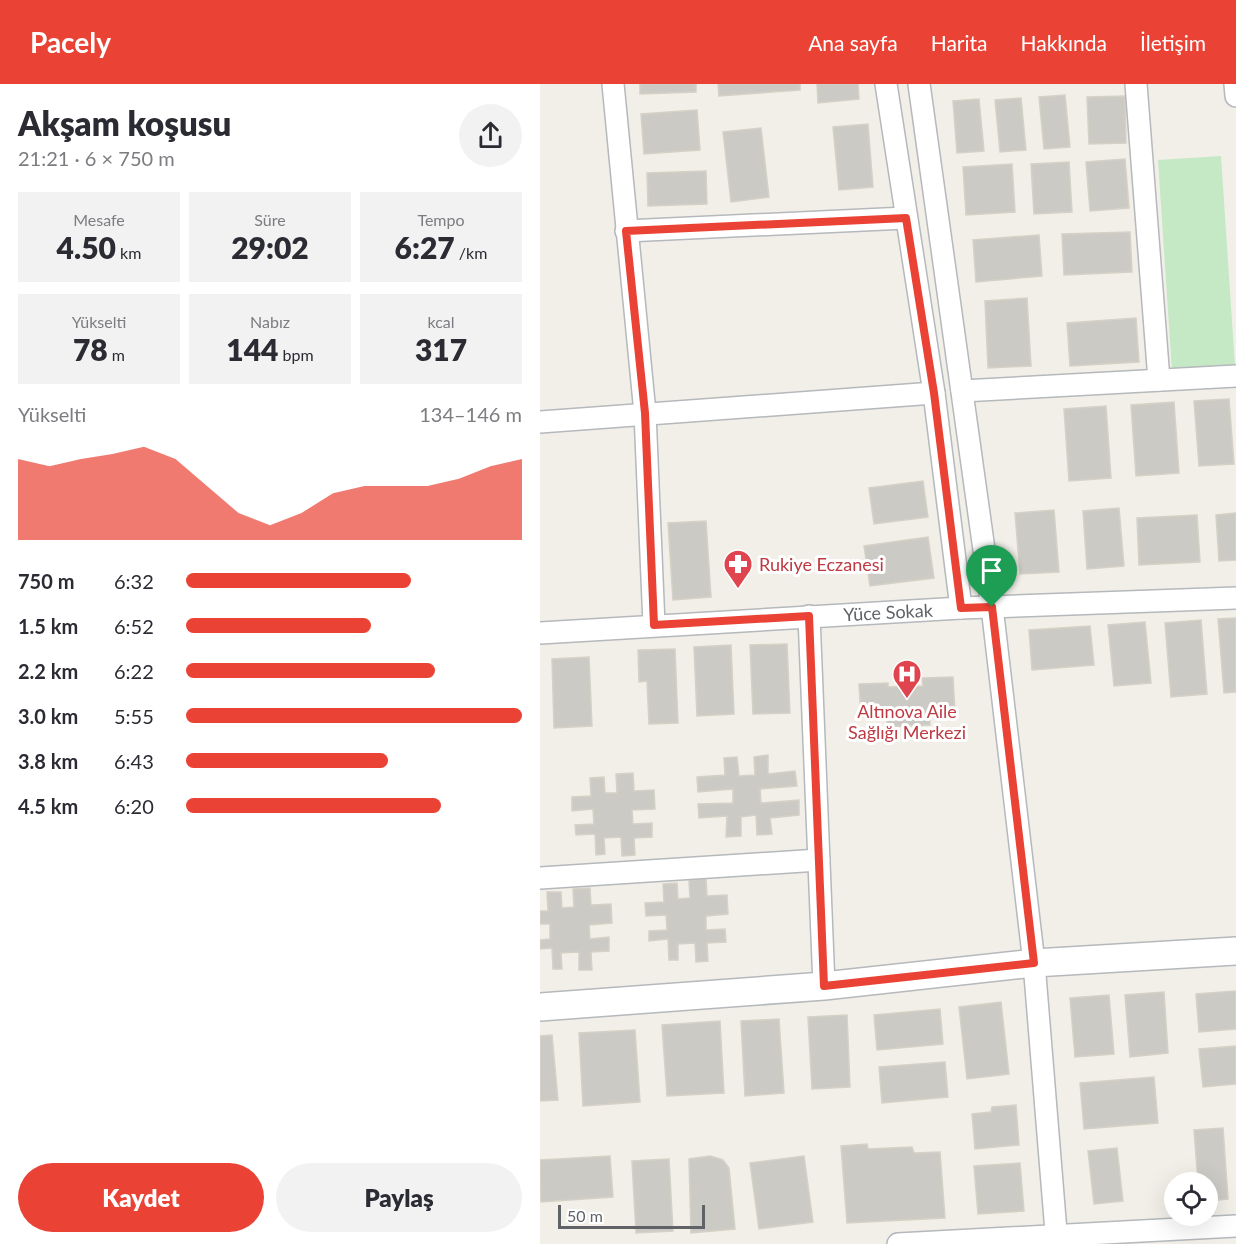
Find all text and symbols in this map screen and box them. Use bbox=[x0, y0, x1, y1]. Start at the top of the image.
text: Pacely bbox=[30, 25, 111, 59]
text: Ana sayfa bbox=[808, 30, 898, 55]
text: Harita bbox=[931, 30, 987, 55]
text: Hakkında bbox=[1020, 30, 1107, 55]
text: İletişim bbox=[1140, 30, 1206, 55]
text: Akşam koşusu bbox=[18, 103, 231, 143]
button: share bbox=[459, 104, 522, 167]
text: 21:21 · 6 × 750 m bbox=[18, 146, 175, 170]
text: Mesafe bbox=[73, 210, 125, 229]
text: Süre bbox=[254, 210, 286, 229]
text: Tempo bbox=[417, 210, 465, 229]
text: 4.50 bbox=[57, 229, 116, 265]
text: 29:02 bbox=[231, 229, 309, 265]
text: 6:27 bbox=[395, 229, 455, 265]
text: km bbox=[116, 243, 141, 262]
text: /km bbox=[455, 243, 487, 262]
text: Yükselti bbox=[72, 312, 126, 331]
text: Nabız bbox=[250, 312, 290, 331]
text: kcal bbox=[427, 312, 455, 331]
text: 78 bbox=[73, 331, 108, 367]
text: 144 bbox=[226, 331, 279, 367]
text: 317 bbox=[415, 331, 467, 367]
text: m bbox=[108, 345, 125, 364]
text: bpm bbox=[279, 345, 314, 364]
text: Yükselti bbox=[18, 402, 86, 426]
text: 134–146 m bbox=[419, 402, 522, 426]
pin bbox=[966, 545, 1017, 607]
pharmacy icon: Rukiye Eczanesi bbox=[722, 548, 754, 590]
place label: Rukiye Eczanesi bbox=[759, 553, 884, 575]
icon: arrive bbox=[975, 554, 1008, 587]
text: 750 m bbox=[18, 569, 74, 593]
text: 6:32 bbox=[114, 569, 154, 593]
street label: Yüce Sokak bbox=[843, 599, 934, 625]
text: 1.5 km bbox=[18, 614, 78, 638]
text: 6:52 bbox=[114, 614, 154, 638]
hospital icon: Altınova Aile Sağlığı Merkezi bbox=[891, 658, 923, 700]
text: 2.2 km bbox=[18, 659, 78, 683]
text: 6:22 bbox=[114, 659, 154, 683]
place label: Altınova Aile Sağlığı Merkezi bbox=[848, 700, 966, 743]
text: 3.0 km bbox=[18, 704, 78, 728]
text: 5:55 bbox=[114, 704, 154, 728]
text: 3.8 km bbox=[18, 749, 78, 773]
text: 6:43 bbox=[114, 749, 154, 773]
text: 4.5 km bbox=[18, 794, 78, 818]
text: 6:20 bbox=[114, 794, 154, 818]
button: Kaydet bbox=[18, 1163, 264, 1232]
button: Paylaş bbox=[276, 1163, 522, 1232]
map controls bbox=[1164, 1172, 1218, 1226]
button: locate bbox=[1164, 1172, 1218, 1226]
scale bar bbox=[558, 1202, 705, 1230]
text: 50 m bbox=[567, 1206, 603, 1225]

